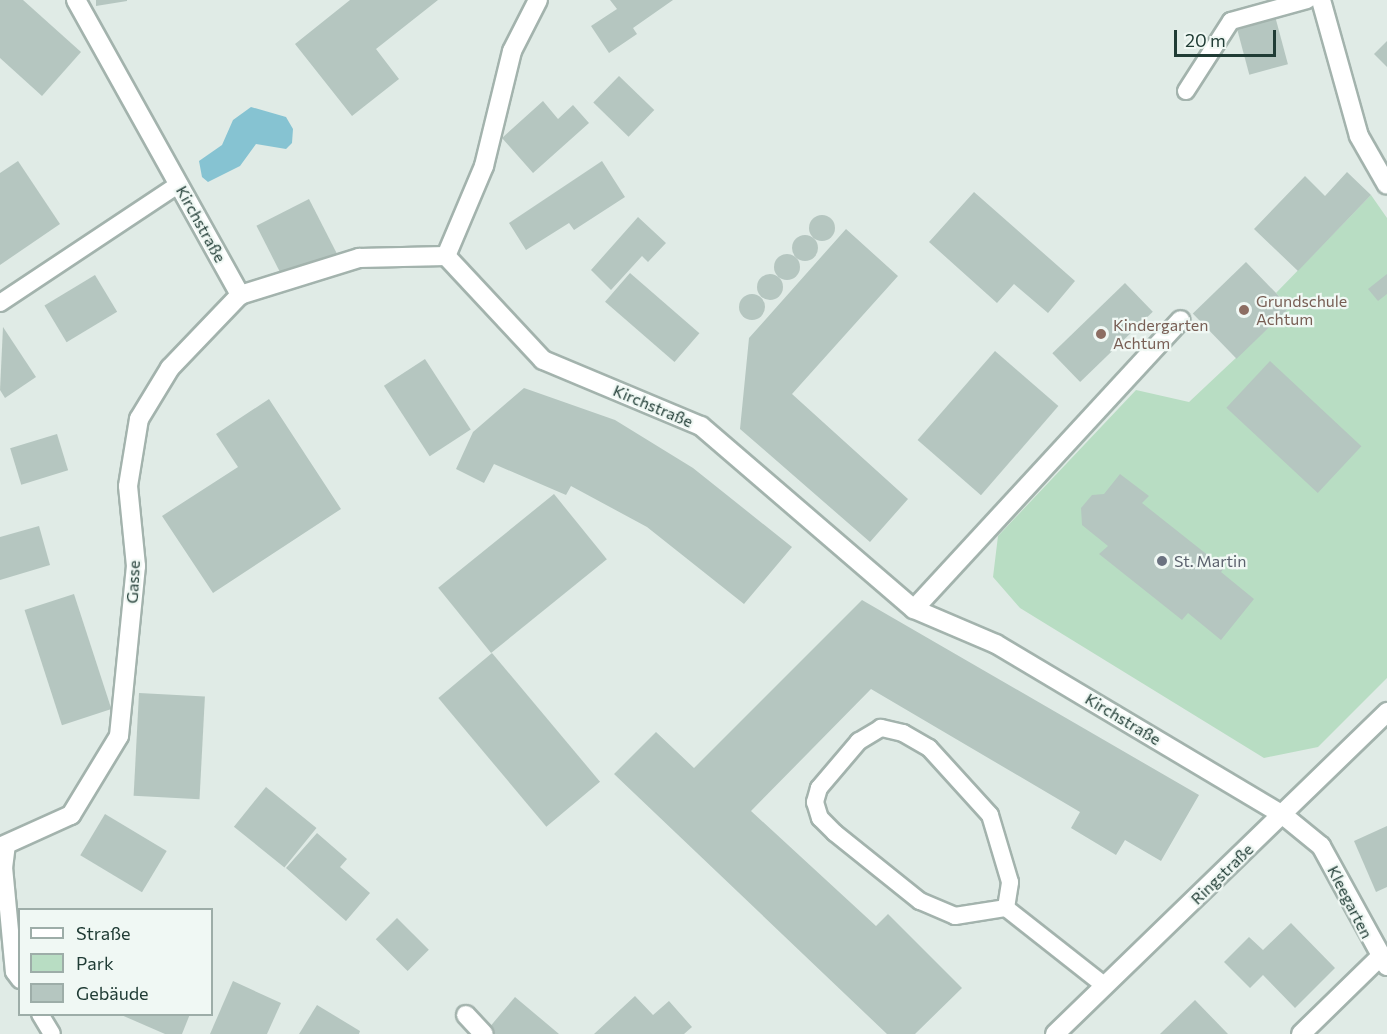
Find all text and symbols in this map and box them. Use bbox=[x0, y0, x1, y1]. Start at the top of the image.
scale bar bbox=[1177, 18, 1279, 56]
text: 20 m bbox=[1185, 29, 1226, 51]
street label: Kirchstraße bbox=[172, 182, 230, 266]
place label: Grundschule Achtum bbox=[1256, 291, 1347, 329]
marker: Grundschule Achtum bbox=[1237, 303, 1251, 317]
place label: Kindergarten Achtum bbox=[1113, 315, 1208, 353]
marker: Kindergarten Achtum bbox=[1094, 327, 1108, 341]
street label: Kirchstraße bbox=[610, 381, 696, 431]
place label: St. Martin bbox=[1174, 551, 1246, 571]
marker: St. Martin bbox=[1155, 554, 1169, 568]
street label: Gasse bbox=[122, 560, 144, 604]
street label: Kirchstraße bbox=[1082, 689, 1164, 749]
street label: Ringstraße bbox=[1187, 840, 1257, 908]
street label: Kleegarten bbox=[1324, 862, 1376, 942]
legend bbox=[18, 908, 213, 1016]
text: Straße bbox=[76, 922, 131, 944]
text: Park bbox=[76, 952, 114, 974]
text: Gebäude bbox=[76, 982, 149, 1004]

